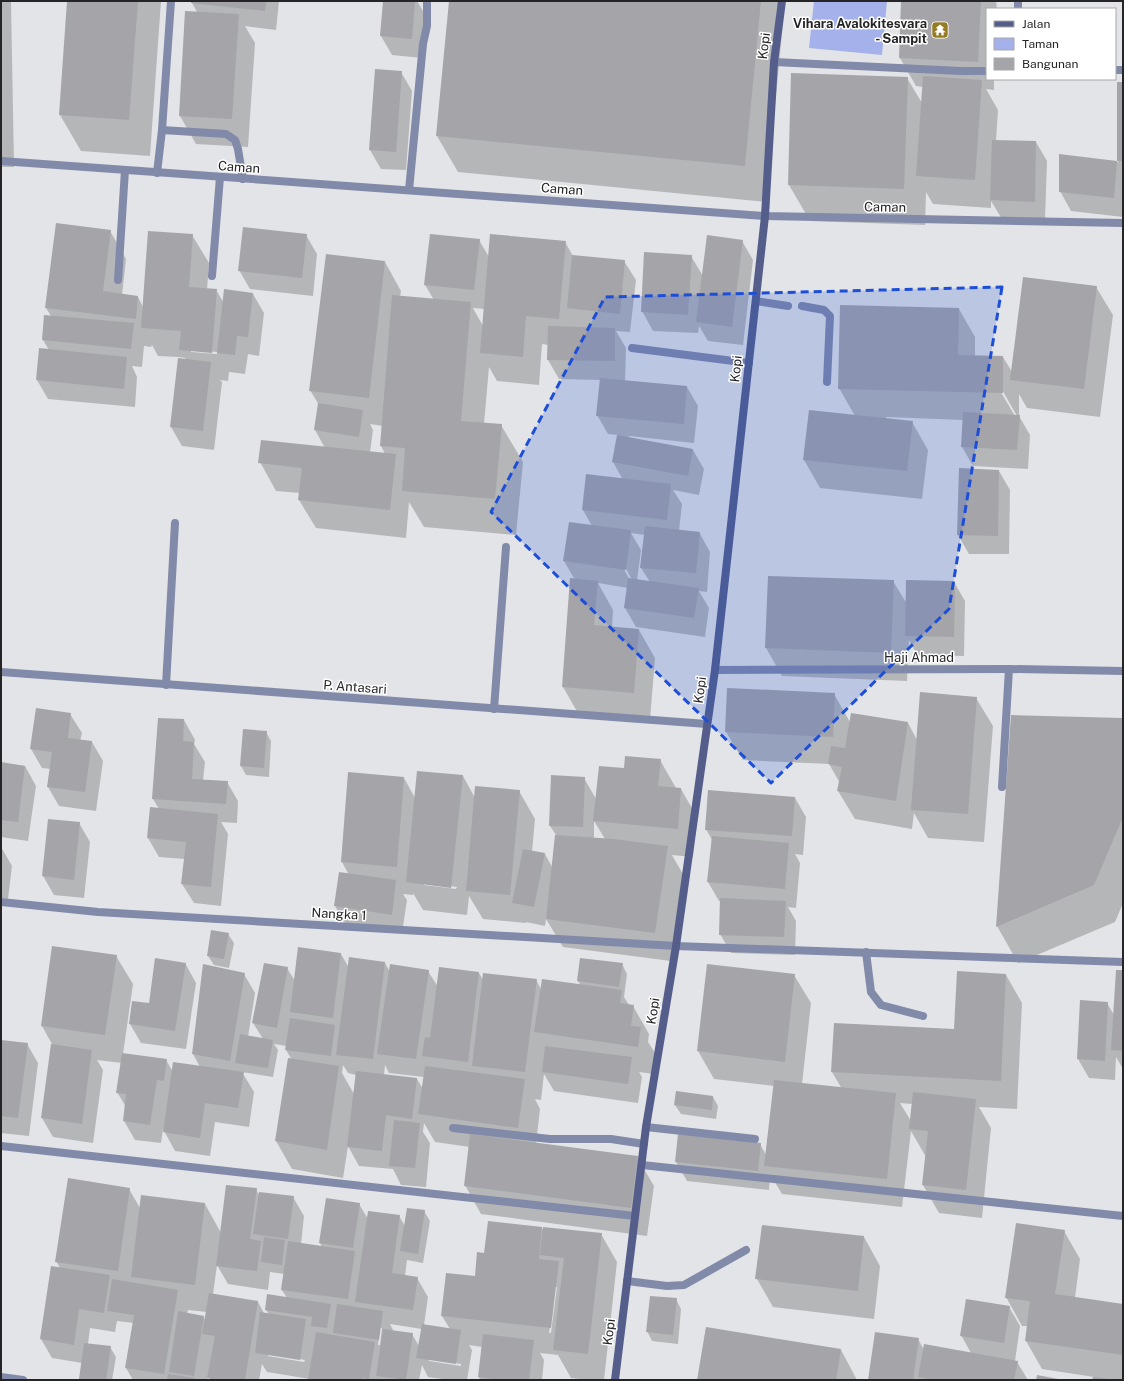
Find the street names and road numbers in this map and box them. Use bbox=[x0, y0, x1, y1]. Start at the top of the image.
street label: Kopi bbox=[755, 32, 773, 60]
street label: Caman bbox=[218, 158, 260, 176]
street label: Caman bbox=[541, 180, 583, 198]
street label: Caman bbox=[864, 199, 906, 215]
street label: Kopi bbox=[727, 355, 745, 383]
street label: Haji Ahmad bbox=[884, 650, 954, 665]
street label: Kopi bbox=[691, 676, 709, 704]
street label: P. Antasari bbox=[323, 677, 387, 697]
street label: Nangka 1 bbox=[311, 905, 367, 923]
street label: Kopi bbox=[643, 997, 663, 1025]
street label: Kopi bbox=[600, 1318, 618, 1346]

